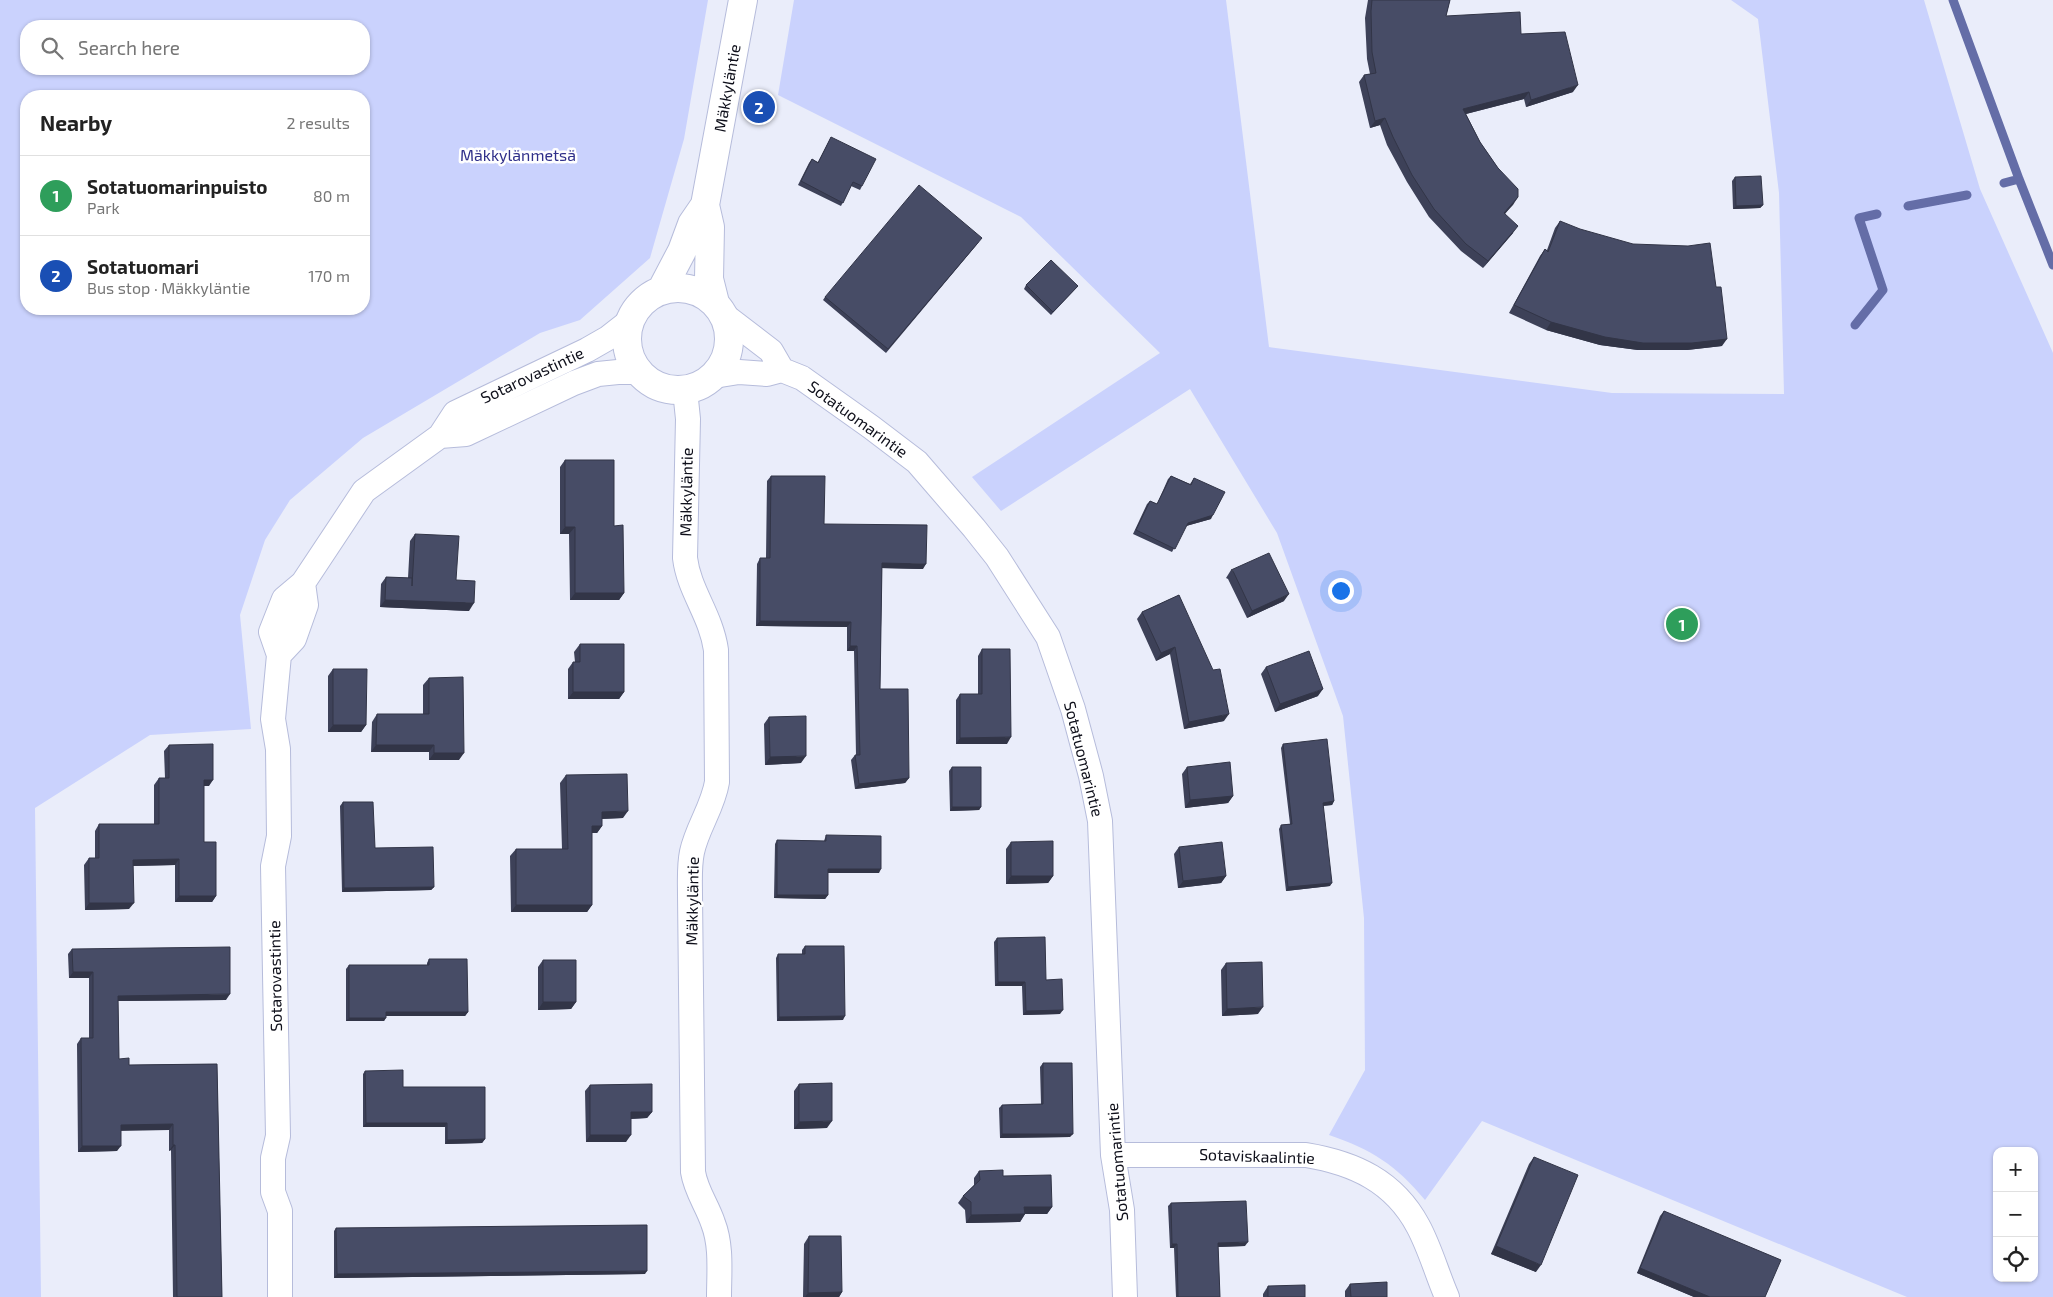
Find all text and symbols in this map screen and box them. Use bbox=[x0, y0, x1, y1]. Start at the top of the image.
search box bbox=[20, 20, 370, 75]
icon: search bbox=[38, 34, 66, 62]
text: Search here bbox=[78, 36, 180, 59]
street label: Mäkkyläntie bbox=[709, 42, 744, 133]
pin: 2 bbox=[743, 88, 775, 126]
text: Nearby bbox=[40, 110, 112, 135]
text: 2 results bbox=[287, 113, 350, 132]
park label: Mäkkylänmetsä bbox=[460, 145, 576, 164]
text: Sotatuomarinpuisto bbox=[87, 175, 268, 198]
text: 1 bbox=[53, 186, 59, 205]
text: 80 m bbox=[313, 186, 350, 205]
text: Park bbox=[87, 198, 120, 217]
text: Sotatuomari bbox=[87, 255, 199, 278]
text: 2 bbox=[51, 266, 61, 285]
text: 170 m bbox=[308, 266, 350, 285]
text: Bus stop · Mäkkyläntie bbox=[87, 278, 250, 297]
street label: Sotarovastintie bbox=[477, 342, 586, 407]
street label: Sotatuomarintie bbox=[805, 376, 912, 461]
street label: Mäkkyläntie bbox=[675, 447, 696, 537]
your location bbox=[1328, 578, 1354, 604]
pin: 1 bbox=[1666, 605, 1698, 643]
street label: Sotatuomarintie bbox=[1061, 699, 1108, 819]
street label: Mäkkyläntie bbox=[681, 856, 702, 946]
street label: Sotarovastintie bbox=[264, 920, 285, 1032]
street label: Sotatuomarintie bbox=[1102, 1102, 1131, 1222]
street label: Sotaviskaalintie bbox=[1199, 1144, 1315, 1167]
map controls bbox=[1993, 1147, 2038, 1282]
button: + bbox=[1993, 1147, 2038, 1192]
button: − bbox=[1993, 1192, 2038, 1237]
button: locate bbox=[1993, 1237, 2038, 1282]

